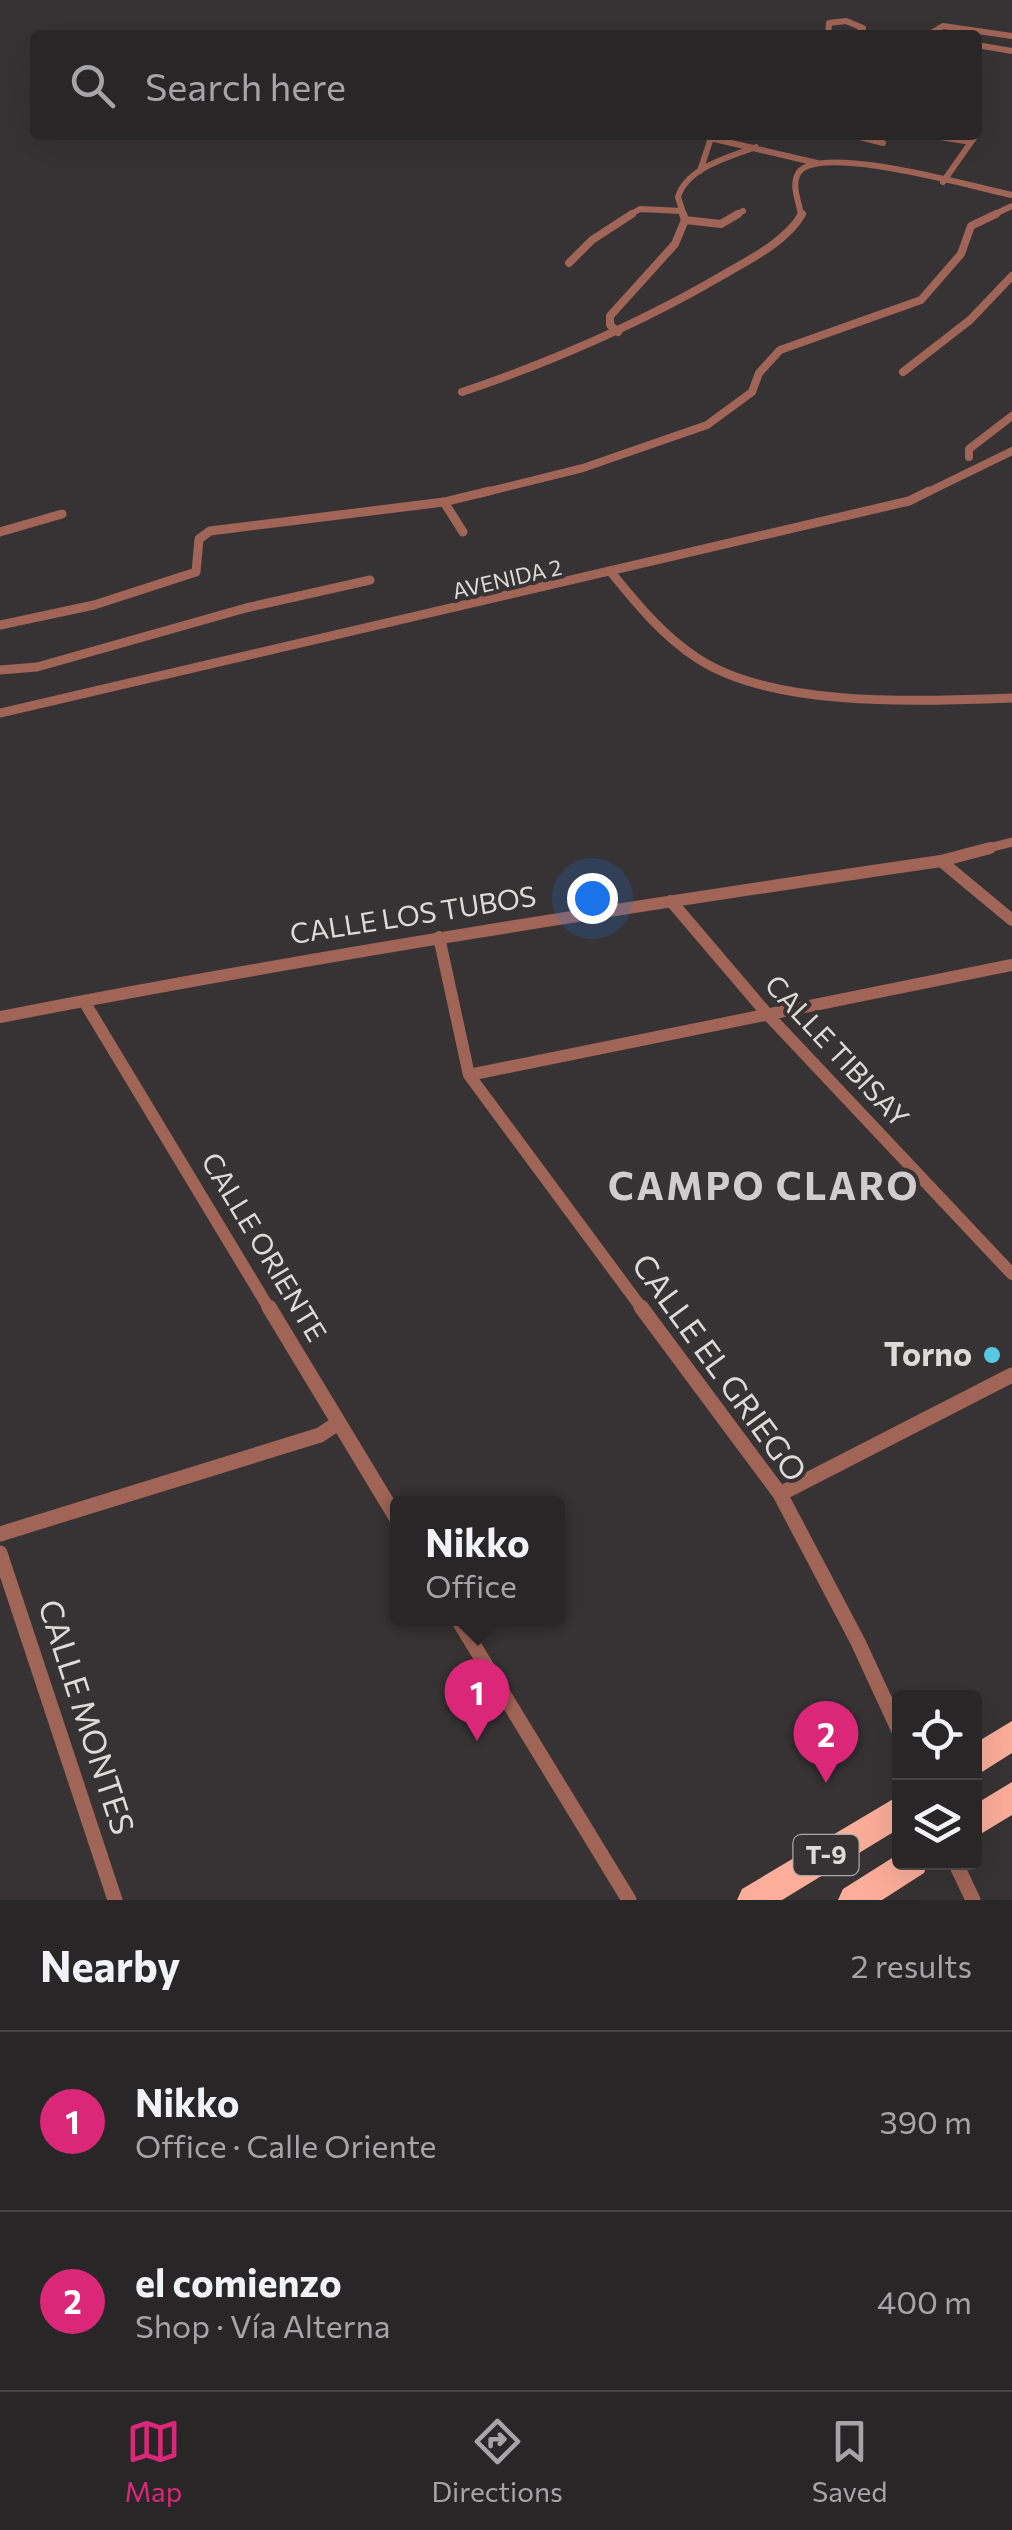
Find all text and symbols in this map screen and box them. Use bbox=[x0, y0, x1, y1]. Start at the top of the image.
search box bbox=[30, 30, 982, 140]
icon: search bbox=[65, 58, 120, 113]
text: Search here bbox=[145, 62, 346, 109]
street label: AVENIDA 2 bbox=[449, 553, 564, 604]
your location bbox=[567, 873, 618, 924]
street label: CALLE LOS TUBOS bbox=[287, 878, 538, 950]
street label: CALLE TIBISAY bbox=[759, 967, 917, 1133]
street label: CALLE ORIENTE bbox=[195, 1146, 335, 1347]
district label: CAMPO CLARO bbox=[608, 1161, 920, 1208]
street label: CALLE EL GRIEGO bbox=[625, 1245, 817, 1488]
place label: Torno bbox=[884, 1333, 972, 1373]
marker: Torno bbox=[981, 1344, 1003, 1366]
popup bbox=[390, 1496, 565, 1626]
text: Nikko bbox=[425, 1518, 530, 1565]
text: Office bbox=[425, 1565, 517, 1605]
street label: CALLE MONTES bbox=[31, 1594, 145, 1839]
pin: 1 bbox=[444, 1658, 510, 1741]
map controls bbox=[892, 1690, 982, 1870]
button: locate bbox=[892, 1690, 982, 1780]
pin: 2 bbox=[794, 1700, 858, 1783]
button: layers bbox=[892, 1780, 982, 1870]
road number: T-9 bbox=[794, 1835, 858, 1875]
text: Nearby bbox=[40, 1939, 180, 1991]
text: 2 results bbox=[851, 1945, 972, 1985]
text: Nikko bbox=[135, 2078, 239, 2125]
text: 1 bbox=[65, 2101, 80, 2141]
text: 390 m bbox=[879, 2101, 972, 2141]
text: Office · Calle Oriente bbox=[135, 2125, 437, 2165]
text: el comienzo bbox=[135, 2258, 342, 2305]
text: 2 bbox=[63, 2281, 82, 2321]
text: 400 m bbox=[877, 2281, 972, 2321]
text: Shop · Vía Alterna bbox=[135, 2305, 391, 2345]
tab: Map bbox=[125, 2414, 182, 2508]
tab: Directions bbox=[431, 2414, 563, 2508]
tab: Saved bbox=[812, 2414, 887, 2508]

